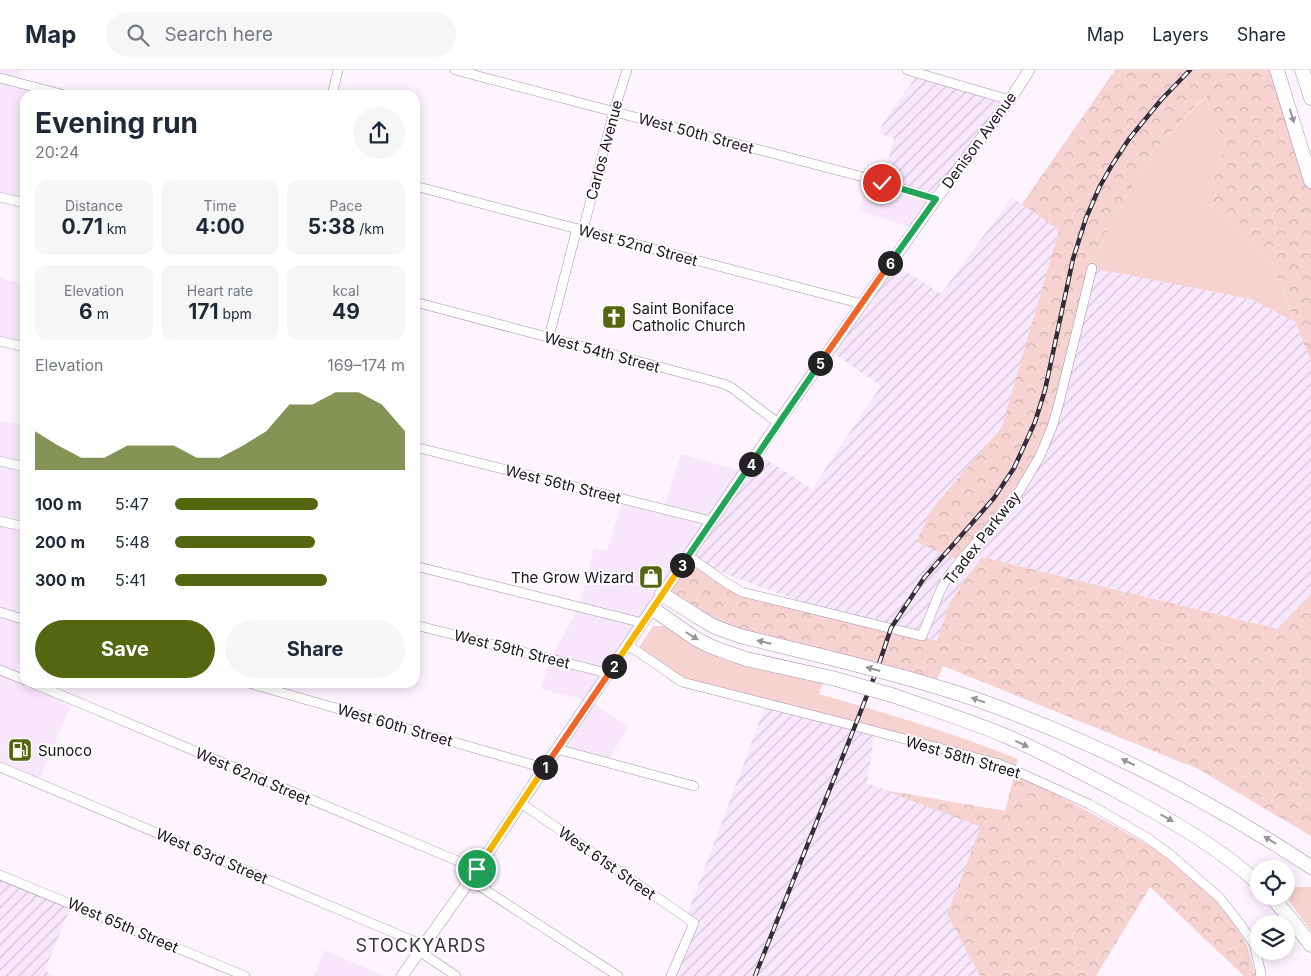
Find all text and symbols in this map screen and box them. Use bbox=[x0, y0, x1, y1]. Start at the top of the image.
search box bbox=[106, 12, 456, 57]
text: Map bbox=[25, 20, 76, 49]
icon: search bbox=[124, 21, 152, 49]
text: Search here bbox=[164, 23, 273, 46]
text: Map bbox=[1087, 24, 1124, 45]
text: Layers bbox=[1152, 24, 1209, 45]
text: Share bbox=[1237, 24, 1286, 45]
street label: Denison Avenue bbox=[938, 88, 1020, 192]
street label: Carlos Avenue bbox=[582, 98, 626, 202]
text: Evening run bbox=[35, 106, 198, 140]
button: share bbox=[353, 107, 405, 159]
street label: West 50th Street bbox=[636, 108, 756, 158]
one-way arrow bbox=[1288, 109, 1296, 124]
text: 20:24 bbox=[35, 142, 79, 162]
pin bbox=[861, 162, 903, 204]
icon: check bbox=[868, 169, 896, 197]
text: Distance bbox=[65, 197, 123, 214]
text: Time bbox=[204, 197, 236, 214]
text: Pace bbox=[330, 197, 362, 214]
text: 0.71 bbox=[61, 214, 103, 239]
text: 4:00 bbox=[195, 214, 245, 239]
text: 5:38 bbox=[308, 214, 355, 239]
text: km bbox=[103, 220, 127, 237]
text: /km bbox=[355, 220, 384, 237]
street label: West 52nd Street bbox=[576, 220, 700, 270]
pin: 6 bbox=[878, 250, 902, 276]
text: 6 bbox=[886, 255, 895, 272]
text: Elevation bbox=[64, 282, 124, 299]
text: Heart rate bbox=[187, 282, 253, 299]
text: kcal bbox=[333, 282, 359, 299]
text: 6 bbox=[79, 299, 93, 324]
text: 171 bbox=[188, 299, 218, 324]
text: 49 bbox=[332, 299, 360, 324]
place label: Saint Boniface Catholic Church bbox=[632, 299, 746, 335]
church icon: Saint Boniface Catholic Church bbox=[601, 304, 627, 330]
text: m bbox=[93, 305, 109, 322]
text: bpm bbox=[218, 305, 252, 322]
street label: West 54th Street bbox=[542, 327, 662, 377]
pin: 5 bbox=[808, 350, 832, 376]
text: Elevation bbox=[35, 355, 104, 375]
text: 169–174 m bbox=[327, 355, 405, 375]
text: 5 bbox=[816, 355, 825, 372]
pin: 4 bbox=[738, 452, 764, 476]
text: 4 bbox=[747, 456, 756, 473]
street label: West 56th Street bbox=[503, 460, 623, 508]
street label: Tradex Parkway bbox=[939, 487, 1025, 589]
text: 100 m bbox=[35, 494, 82, 514]
text: 5:47 bbox=[115, 494, 149, 514]
text: 200 m bbox=[35, 532, 85, 552]
text: 5:48 bbox=[115, 532, 150, 552]
pin: 3 bbox=[670, 552, 694, 578]
text: 3 bbox=[678, 557, 687, 574]
shop icon: The Grow Wizard bbox=[638, 564, 664, 590]
place label: The Grow Wizard bbox=[511, 568, 634, 587]
text: 300 m bbox=[35, 570, 85, 590]
text: 5:41 bbox=[115, 570, 146, 590]
button: Save bbox=[35, 620, 215, 678]
button: Share bbox=[225, 620, 405, 678]
street label: West 59th Street bbox=[452, 625, 572, 673]
one-way arrow bbox=[686, 632, 699, 641]
one-way arrow bbox=[756, 638, 771, 646]
pin: 2 bbox=[602, 654, 626, 678]
text: 2 bbox=[610, 658, 619, 675]
one-way arrow bbox=[865, 664, 880, 672]
one-way arrow bbox=[970, 696, 985, 703]
street label: West 60th Street bbox=[335, 699, 455, 751]
street label: West 58th Street bbox=[903, 732, 1023, 782]
fuel station icon: Sunoco bbox=[7, 737, 33, 763]
one-way arrow bbox=[1015, 740, 1029, 748]
place label: Sunoco bbox=[38, 741, 92, 760]
street label: West 62nd Street bbox=[193, 743, 313, 809]
pin: 1 bbox=[532, 754, 558, 780]
one-way arrow bbox=[1121, 758, 1135, 766]
text: 1 bbox=[542, 759, 549, 776]
one-way arrow bbox=[1159, 814, 1174, 822]
street label: West 61st Street bbox=[555, 822, 659, 904]
street label: West 63rd Street bbox=[153, 824, 271, 888]
one-way arrow bbox=[1263, 836, 1277, 845]
pin bbox=[456, 848, 498, 890]
icon: arrive bbox=[463, 855, 491, 883]
map controls bbox=[1250, 860, 1295, 960]
button: locate bbox=[1250, 860, 1295, 905]
street label: West 65th Street bbox=[65, 893, 181, 957]
button: layers bbox=[1250, 915, 1295, 960]
district label: STOCKYARDS bbox=[355, 935, 487, 956]

